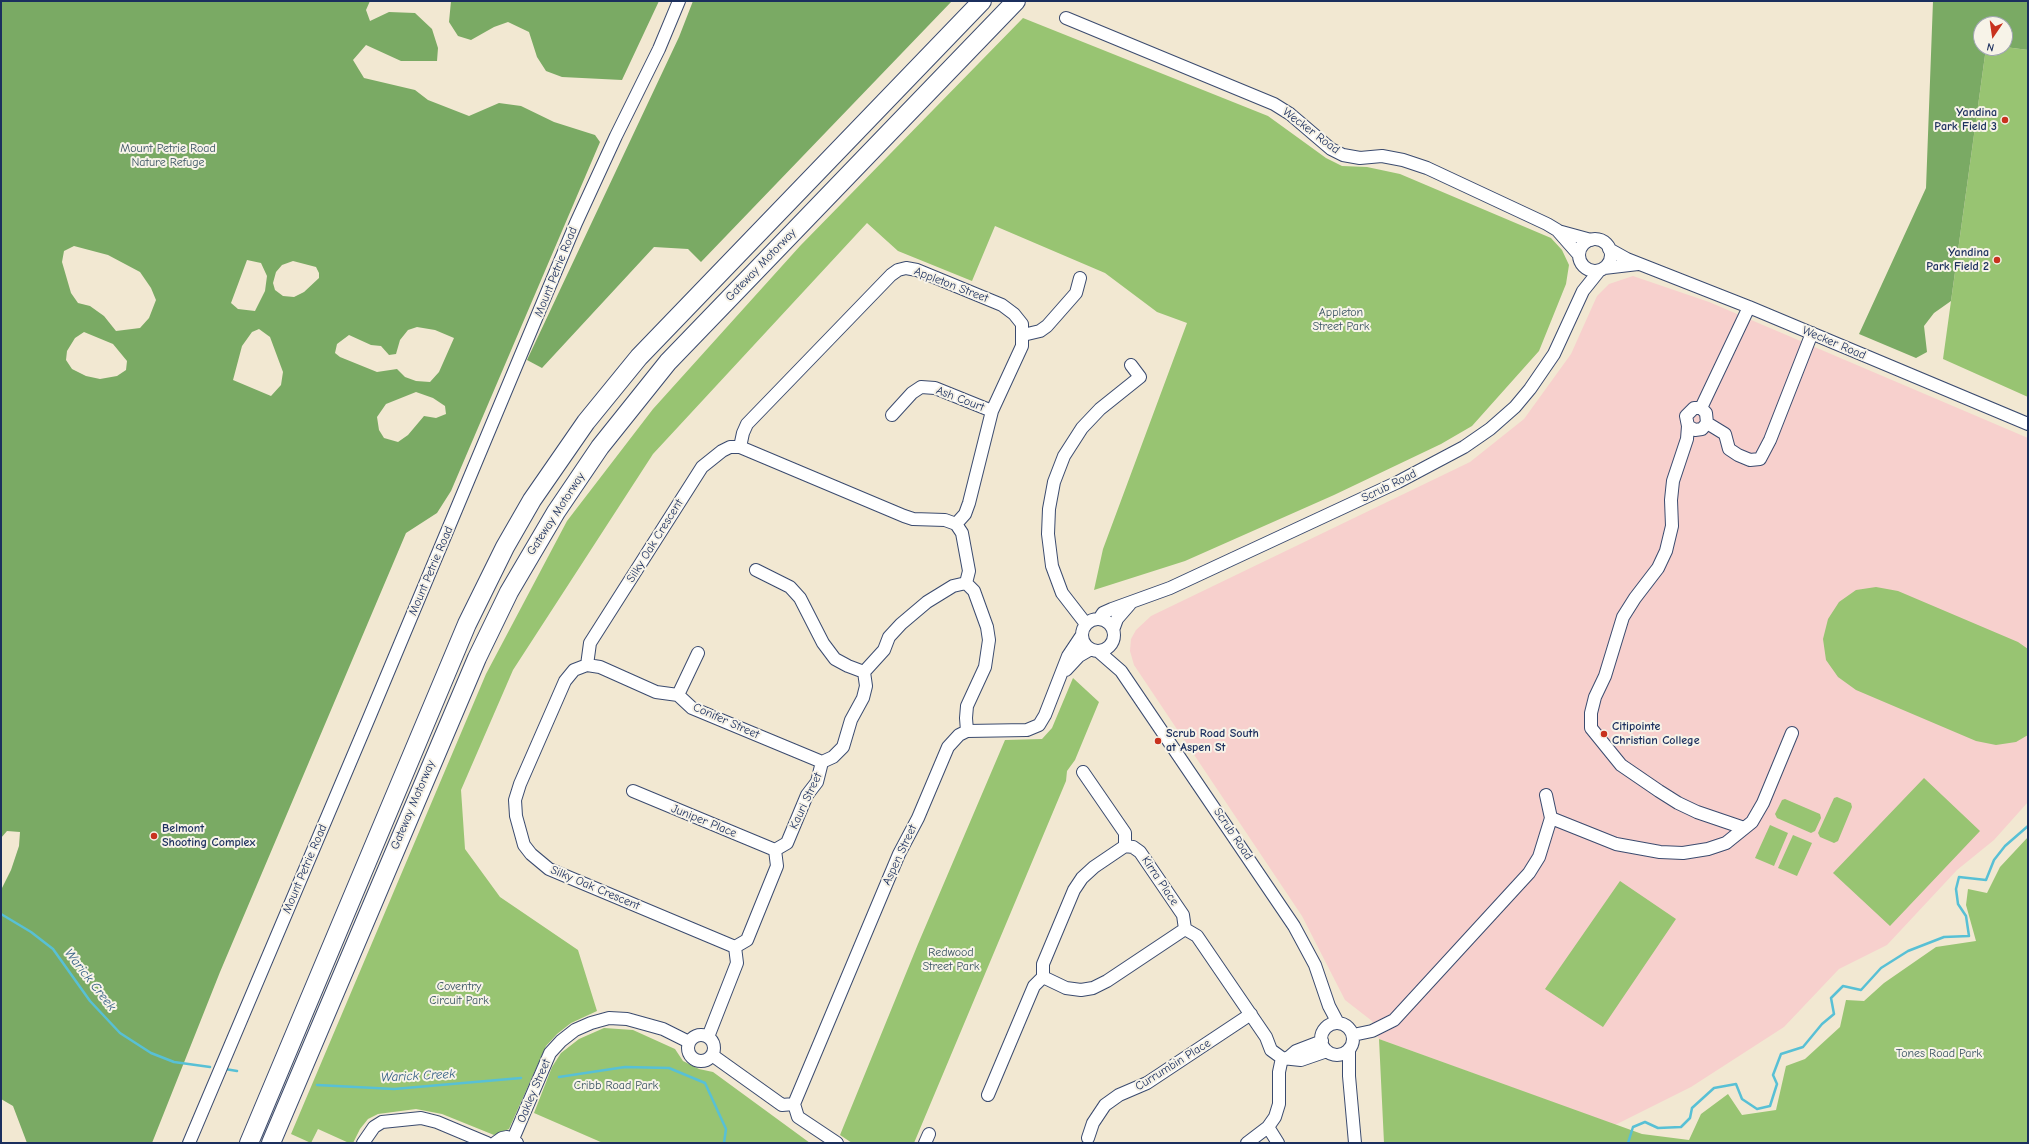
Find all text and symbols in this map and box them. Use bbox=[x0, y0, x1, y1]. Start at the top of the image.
north arrow bbox=[1973, 16, 2013, 56]
text: N bbox=[1985, 40, 1995, 54]
street label: Wecker Road bbox=[1280, 105, 1342, 157]
place label: Yandina Park Field 3 bbox=[1934, 106, 1997, 134]
marker: Yandina Park Field 3 bbox=[2000, 115, 2010, 125]
park label: Mount Petrie Road Nature Refuge bbox=[120, 142, 216, 170]
street label: Mount Petrie Road bbox=[531, 225, 581, 319]
street label: Gateway Motorway bbox=[723, 226, 799, 304]
place label: Yandina Park Field 2 bbox=[1926, 246, 1989, 274]
marker: Yandina Park Field 2 bbox=[1992, 255, 2002, 265]
street label: Appleton Street bbox=[912, 264, 990, 306]
park label: Appleton Street Park bbox=[1312, 306, 1370, 334]
street label: Wecker Road bbox=[1800, 323, 1868, 363]
street label: Ash Court bbox=[934, 383, 986, 415]
street label: Scrub Road bbox=[1359, 466, 1419, 506]
street label: Gateway Motorway bbox=[524, 470, 588, 558]
street label: Silky Oak Crescent bbox=[624, 497, 686, 585]
street label: Mount Petrie Road bbox=[406, 524, 456, 618]
street label: Conifer Street bbox=[691, 700, 761, 742]
place label: Citipointe Christian College bbox=[1612, 720, 1700, 748]
place label: Scrub Road South at Aspen St bbox=[1166, 727, 1259, 755]
marker: Citipointe Christian College bbox=[1599, 729, 1609, 739]
marker: Scrub Road South at Aspen St bbox=[1153, 736, 1163, 746]
street label: Gateway Motorway bbox=[388, 758, 438, 852]
street label: Kauri Street bbox=[787, 771, 825, 831]
street label: Juniper Place bbox=[669, 801, 739, 841]
street label: Scrub Road bbox=[1210, 805, 1256, 863]
place label: Belmont Shooting Complex bbox=[162, 822, 255, 850]
street label: Mount Petrie Road bbox=[280, 822, 330, 916]
street label: Aspen Street bbox=[880, 822, 920, 888]
marker: Belmont Shooting Complex bbox=[149, 831, 159, 841]
street label: Kirra Place bbox=[1138, 854, 1182, 908]
street label: Silky Oak Crescent bbox=[548, 863, 642, 913]
water label: Warick Creek bbox=[61, 946, 119, 1014]
park label: Redwood Street Park bbox=[922, 946, 980, 974]
park label: Coventry Circuit Park bbox=[429, 980, 489, 1008]
street label: Currumbin Place bbox=[1133, 1036, 1213, 1094]
park label: Tones Road Park bbox=[1896, 1047, 1982, 1061]
street label: Oakley Street bbox=[514, 1057, 554, 1125]
water label: Warick Creek bbox=[380, 1066, 456, 1086]
park label: Cribb Road Park bbox=[574, 1079, 658, 1093]

